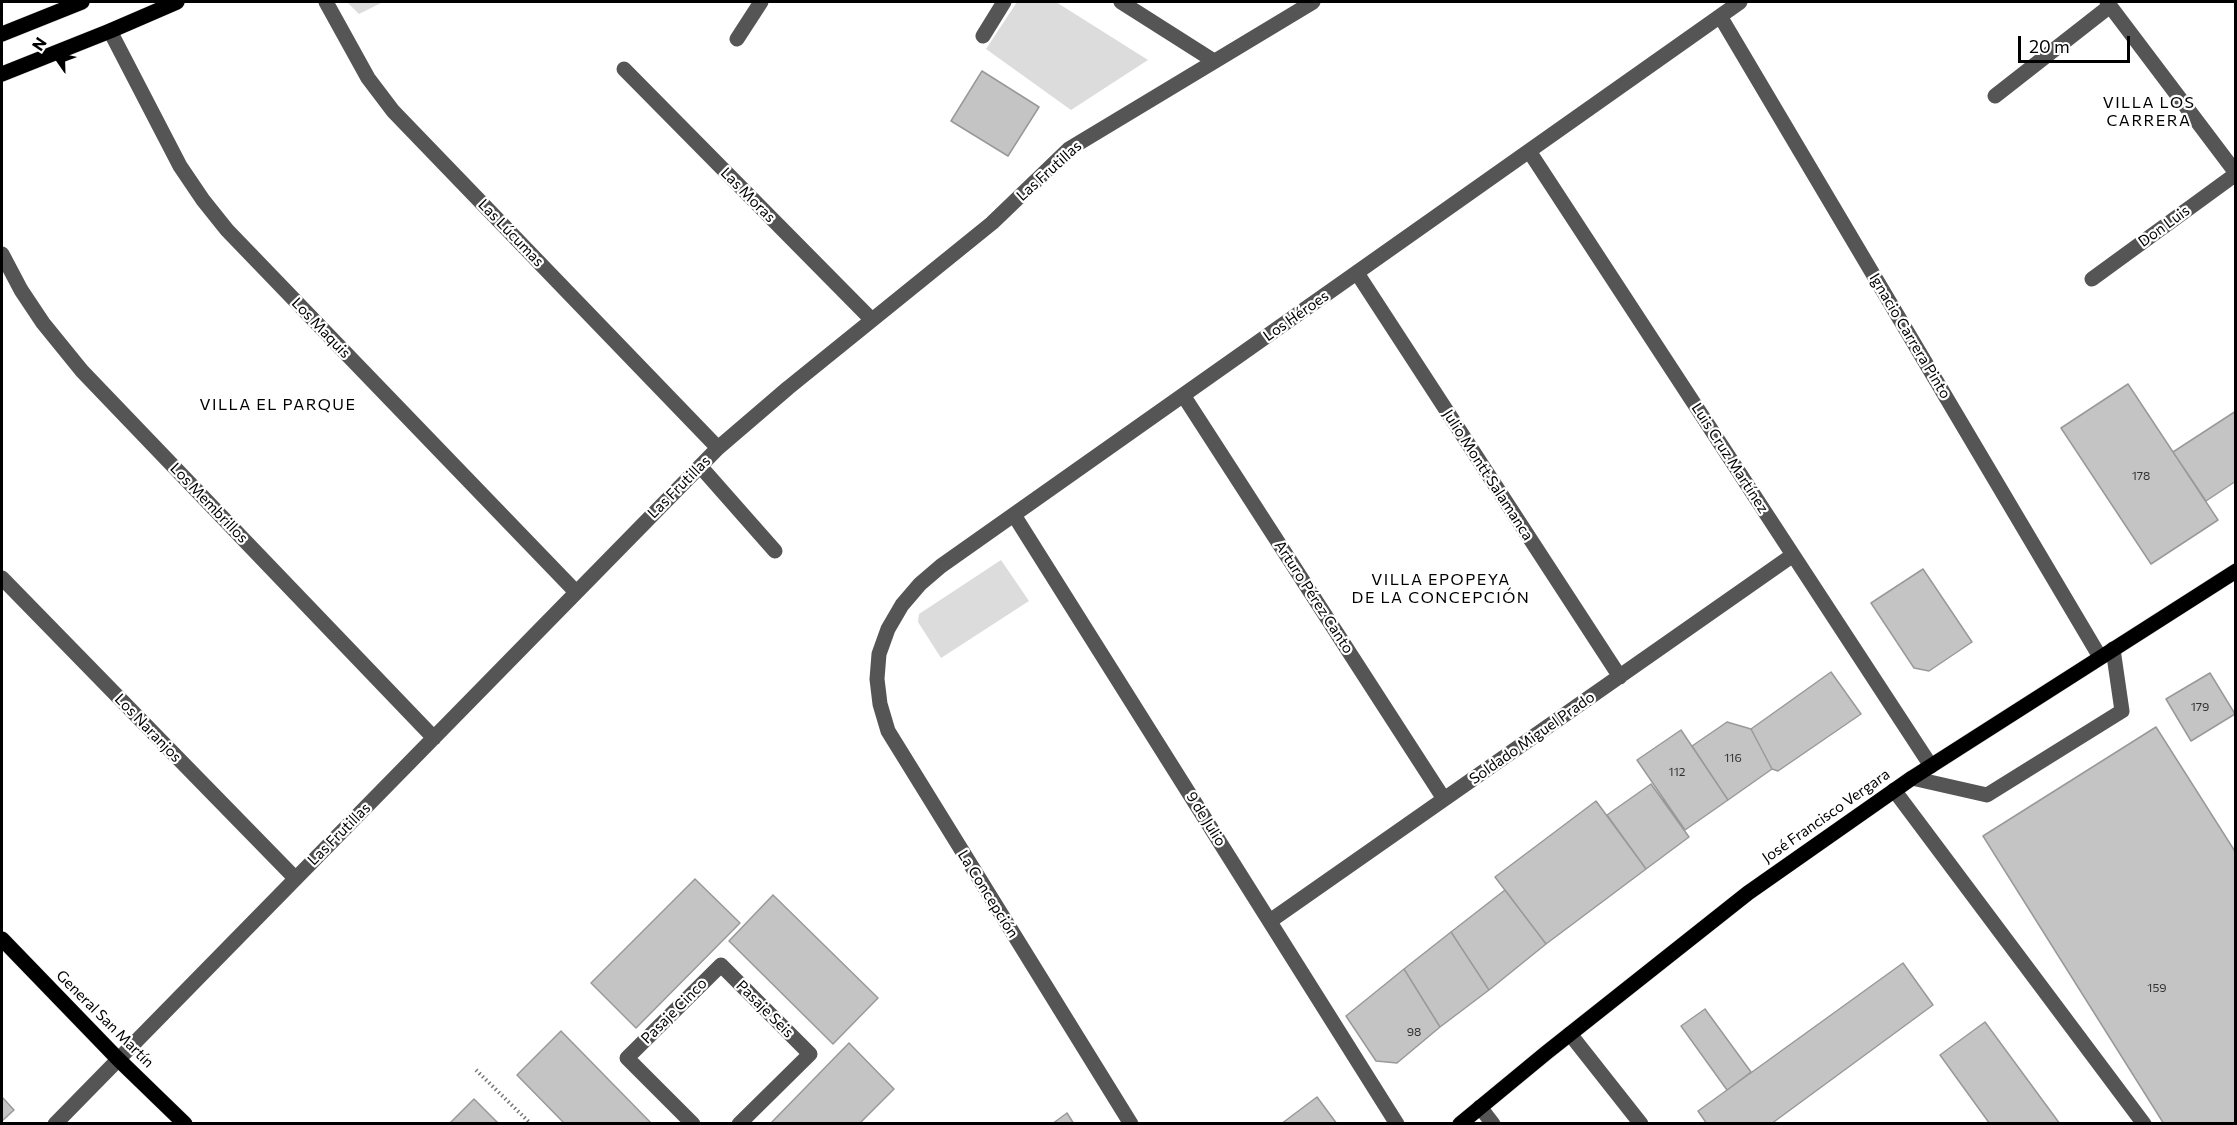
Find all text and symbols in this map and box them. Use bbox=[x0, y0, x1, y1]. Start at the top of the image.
north arrow bbox=[24, 24, 84, 84]
scale bar bbox=[2021, 24, 2134, 62]
text: N bbox=[27, 33, 50, 54]
text: 20 m bbox=[2029, 35, 2070, 57]
district label: VILLA LOS CARRERA bbox=[2103, 93, 2195, 131]
street label: Las Frutillas bbox=[1013, 137, 1085, 205]
street label: Las Moras bbox=[717, 164, 779, 226]
street label: Las Lúcumas bbox=[474, 196, 548, 270]
street label: Don Luis bbox=[2135, 201, 2193, 251]
street label: Ignacio Carrera Pinto bbox=[1865, 270, 1955, 402]
street label: Los Héroes bbox=[1260, 287, 1332, 345]
street label: Los Maquis bbox=[288, 294, 354, 362]
district label: VILLA EL PARQUE bbox=[199, 395, 357, 415]
street label: Luis Cruz Martínez bbox=[1688, 400, 1772, 516]
street label: Julio Montt Salamanca bbox=[1439, 406, 1537, 544]
street label: Las Frutillas bbox=[644, 452, 714, 522]
street label: Los Membrillos bbox=[166, 459, 252, 547]
house number: 178 bbox=[2132, 469, 2150, 483]
street label: Arturo Pérez Canto bbox=[1271, 537, 1357, 657]
district label: VILLA EPOPEYA DE LA CONCEPCIÓN bbox=[1352, 570, 1530, 608]
street label: Soldado Miguel Prado bbox=[1466, 688, 1598, 788]
street label: Los Naranjos bbox=[111, 690, 185, 766]
house number: 179 bbox=[2191, 700, 2209, 714]
house number: 116 bbox=[1724, 751, 1742, 765]
house number: 112 bbox=[1669, 765, 1685, 779]
street label: José Francisco Vergara bbox=[1759, 765, 1893, 867]
street label: 9 de Julio bbox=[1182, 788, 1230, 850]
street label: Las Frutillas bbox=[304, 799, 374, 869]
street label: La Concepción bbox=[954, 847, 1022, 941]
street label: General San Martín bbox=[52, 966, 158, 1072]
street label: Pasaje Cinco bbox=[637, 974, 711, 1048]
street label: Pasaje Seis bbox=[732, 976, 798, 1042]
house number: 159 bbox=[2147, 981, 2167, 995]
house number: 98 bbox=[1407, 1025, 1421, 1039]

